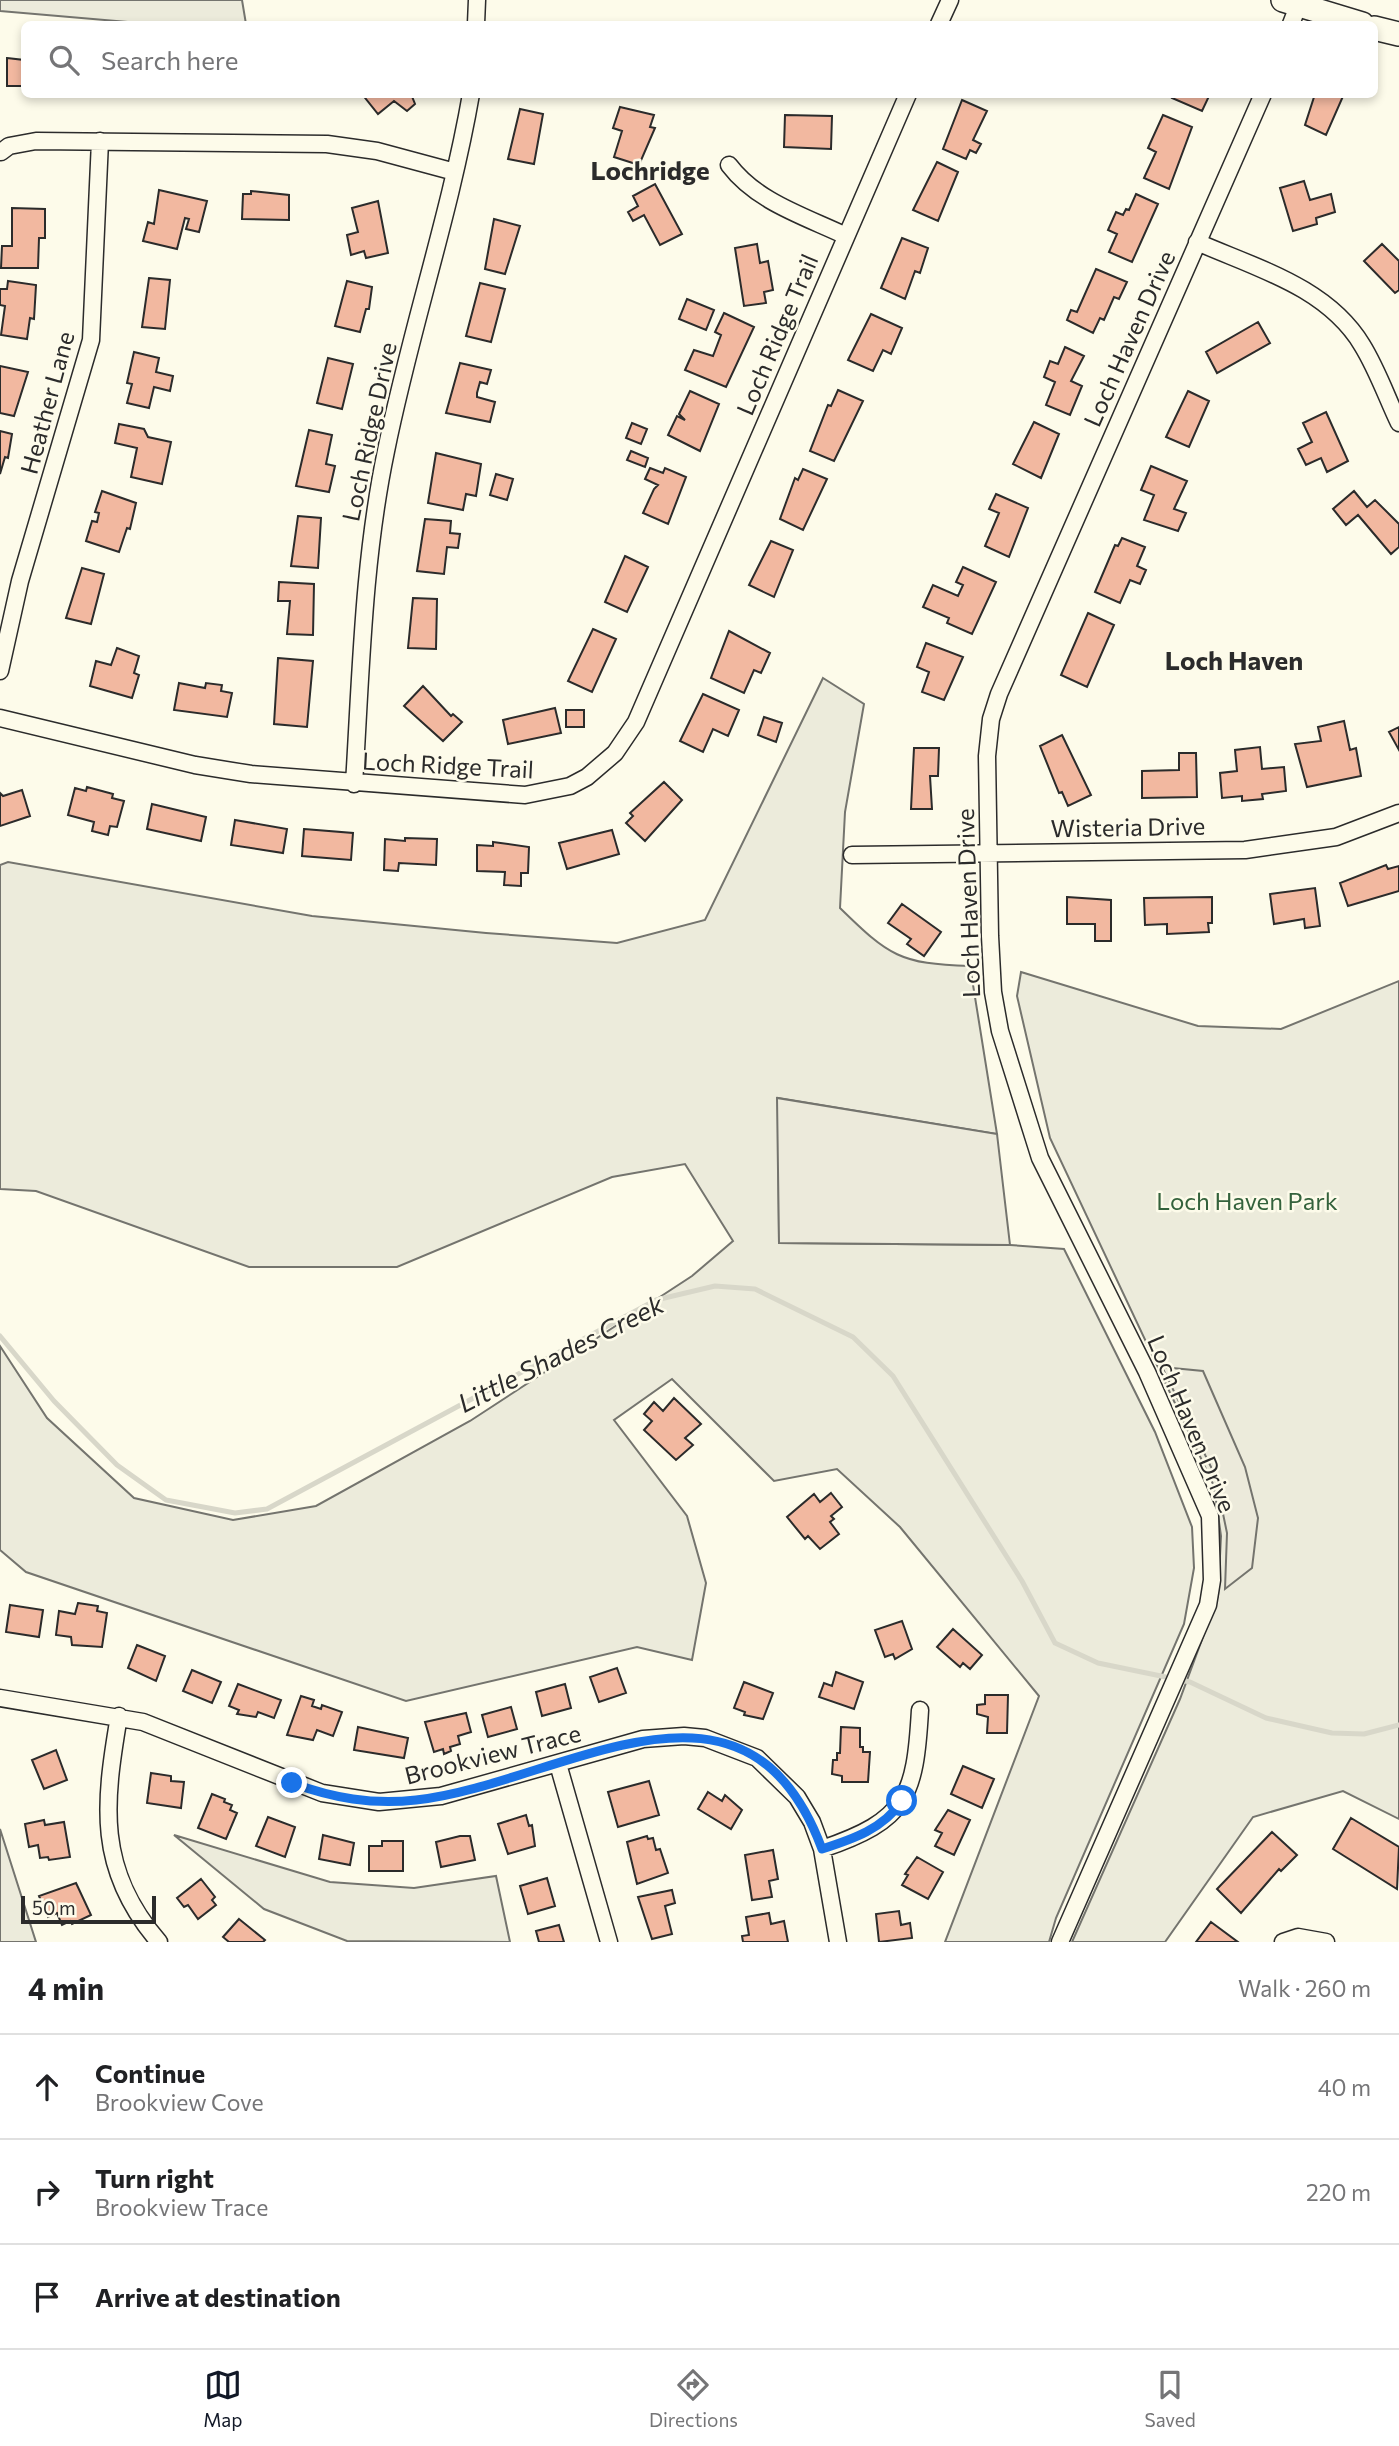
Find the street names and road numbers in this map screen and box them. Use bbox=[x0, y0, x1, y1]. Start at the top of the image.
street label: Loch Haven Drive bbox=[1077, 246, 1180, 431]
street label: Loch Ridge Trail bbox=[730, 250, 824, 419]
street label: Heather Lane bbox=[14, 328, 79, 477]
street label: Loch Ridge Drive bbox=[335, 339, 402, 524]
street label: Loch Ridge Trail bbox=[361, 746, 535, 783]
street label: Loch Haven Drive bbox=[950, 808, 985, 998]
street label: Wisteria Drive bbox=[1050, 811, 1206, 842]
street label: Loch Haven Drive bbox=[1142, 1331, 1243, 1516]
street label: Brookview Trace bbox=[401, 1718, 584, 1789]

